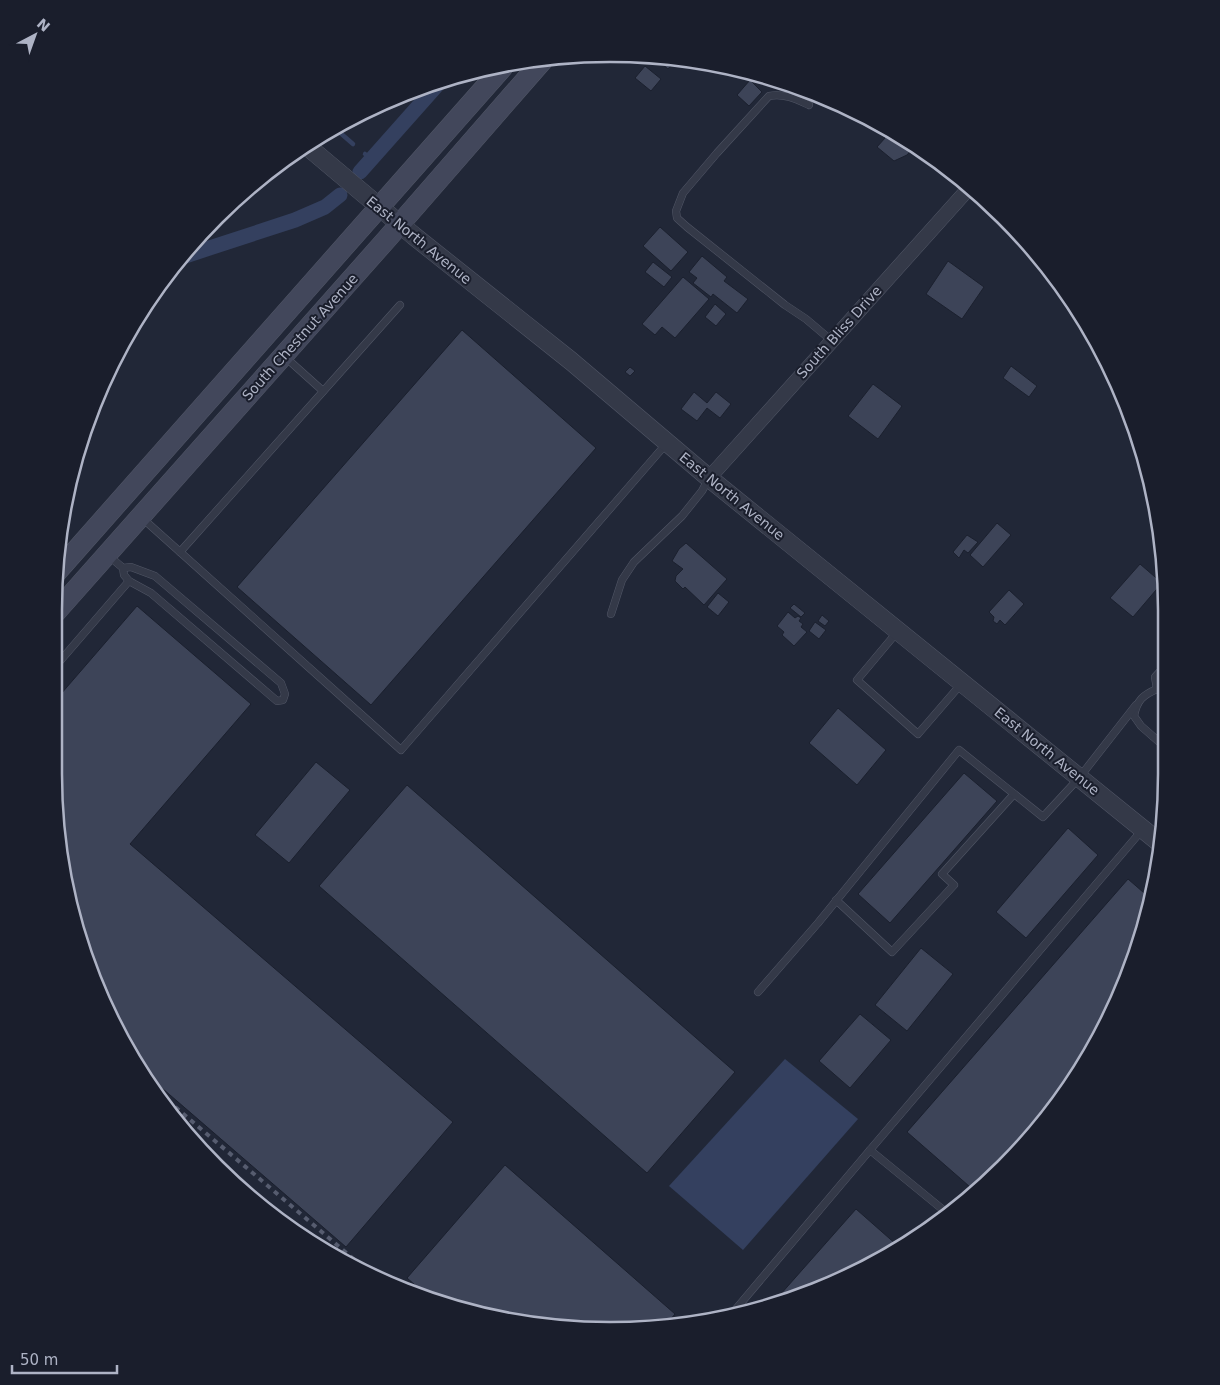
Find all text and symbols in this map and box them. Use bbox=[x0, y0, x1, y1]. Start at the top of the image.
north arrow bbox=[10, 10, 60, 60]
text: N bbox=[34, 15, 53, 35]
street label: East North Avenue bbox=[363, 193, 475, 287]
street label: South Chestnut Avenue bbox=[239, 270, 361, 404]
street label: South Bliss Drive bbox=[793, 282, 885, 382]
street label: East North Avenue bbox=[676, 449, 788, 543]
street label: East North Avenue bbox=[991, 704, 1103, 798]
scale bar bbox=[12, 1342, 118, 1374]
text: 50 m bbox=[20, 1351, 58, 1369]

